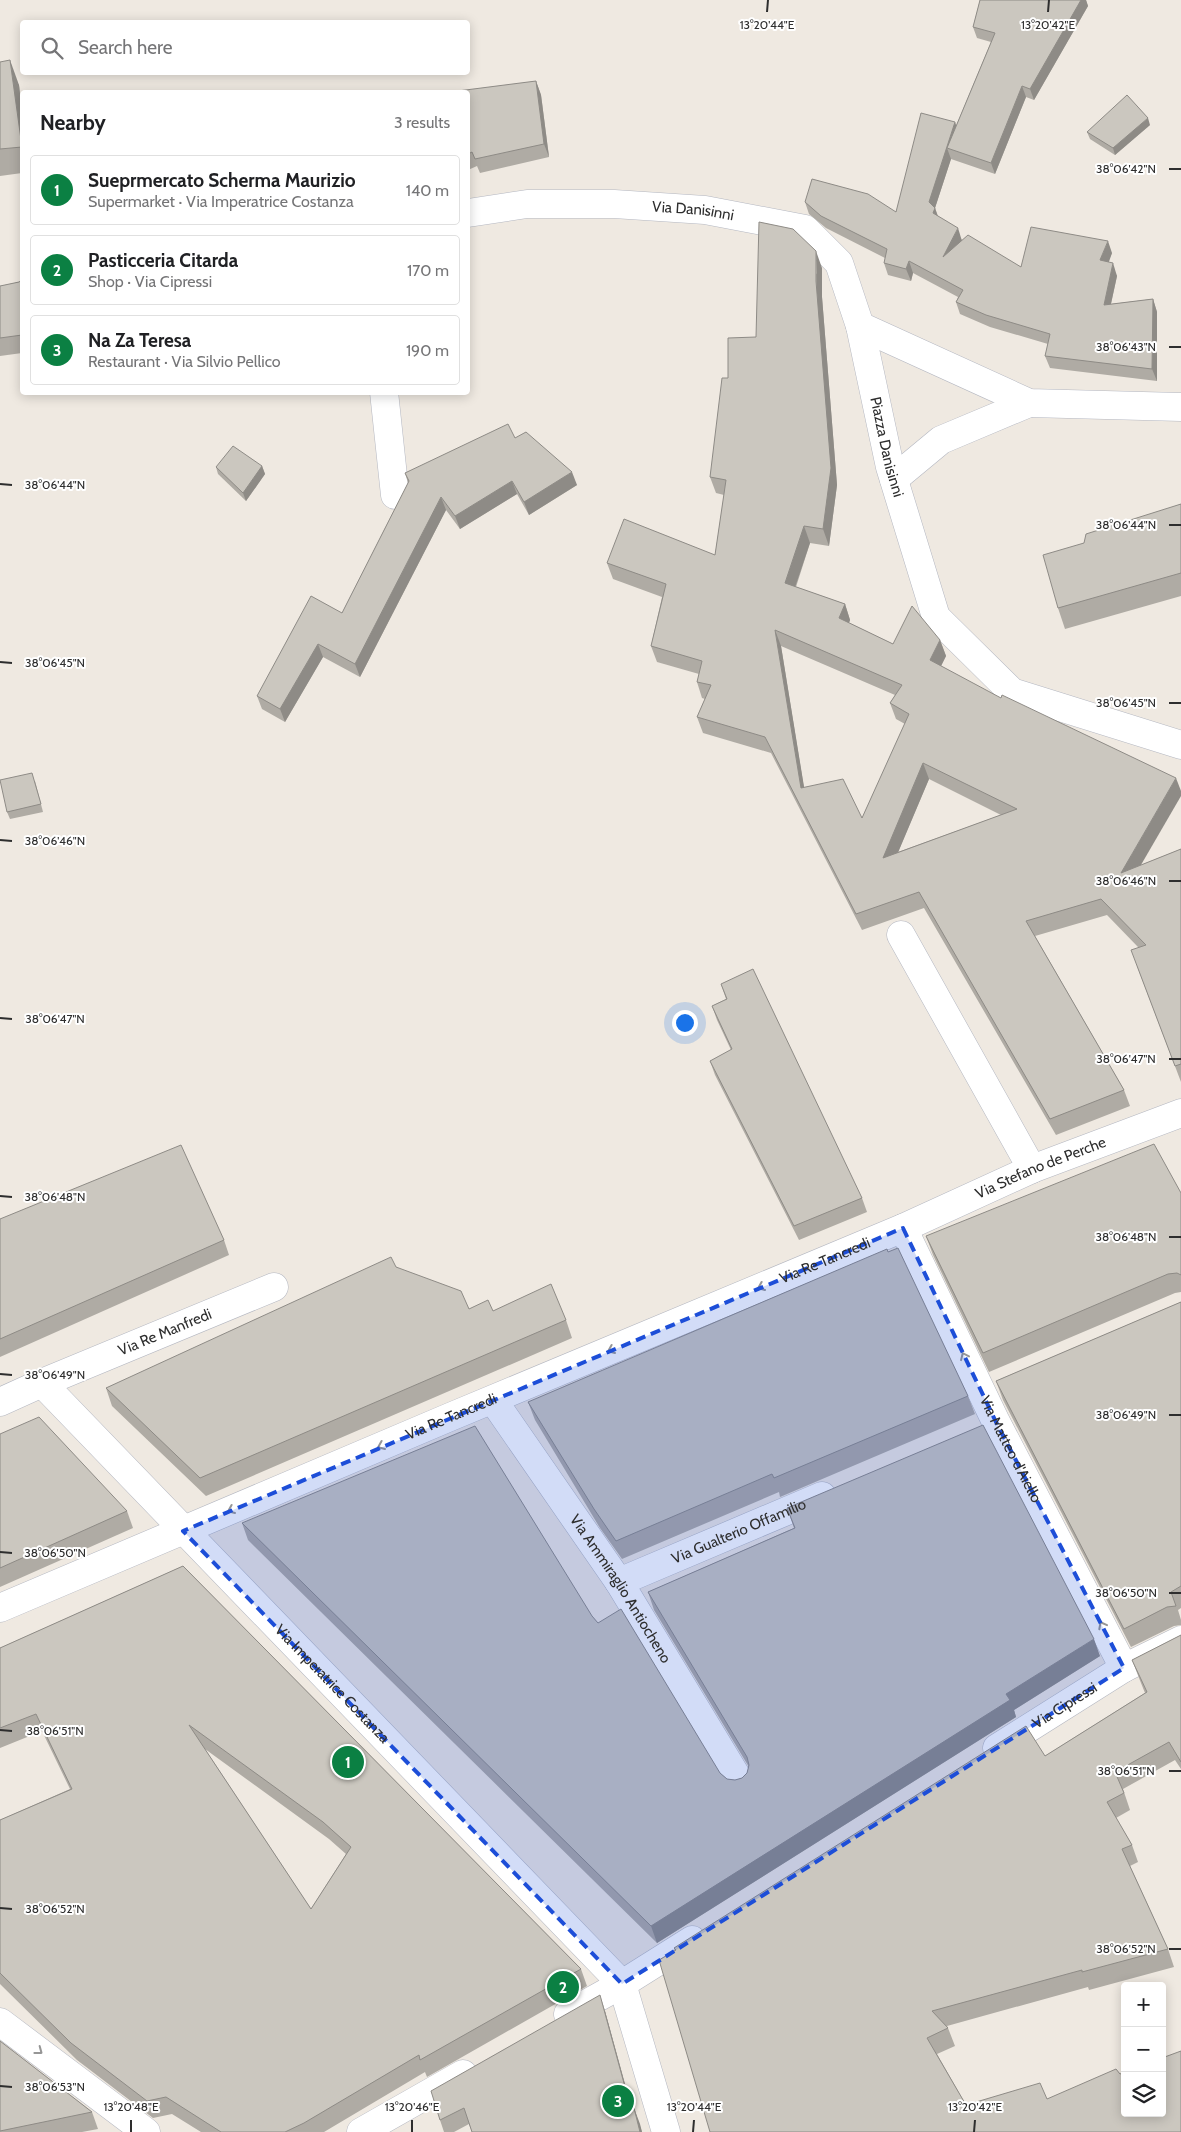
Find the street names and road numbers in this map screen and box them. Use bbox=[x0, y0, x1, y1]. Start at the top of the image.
street label: Via Danisinni bbox=[651, 198, 736, 224]
street label: Piazza Danisinni bbox=[866, 395, 908, 499]
street label: Via Stefano de Perche bbox=[972, 1133, 1109, 1203]
street label: Via Re Tancredi bbox=[777, 1234, 873, 1288]
street label: Via Re Manfredi bbox=[115, 1305, 214, 1360]
street label: Via Re Tancredi bbox=[403, 1390, 499, 1444]
street label: Via Matteo d'Aiello bbox=[976, 1393, 1045, 1506]
street label: Via Gualterio Offamilio bbox=[669, 1495, 809, 1568]
street label: Via Ammiraglio Antiocheno bbox=[566, 1511, 675, 1666]
street label: Via Imperatrice Costanza bbox=[271, 1621, 394, 1747]
street label: Via Cipressi bbox=[1029, 1678, 1100, 1732]

